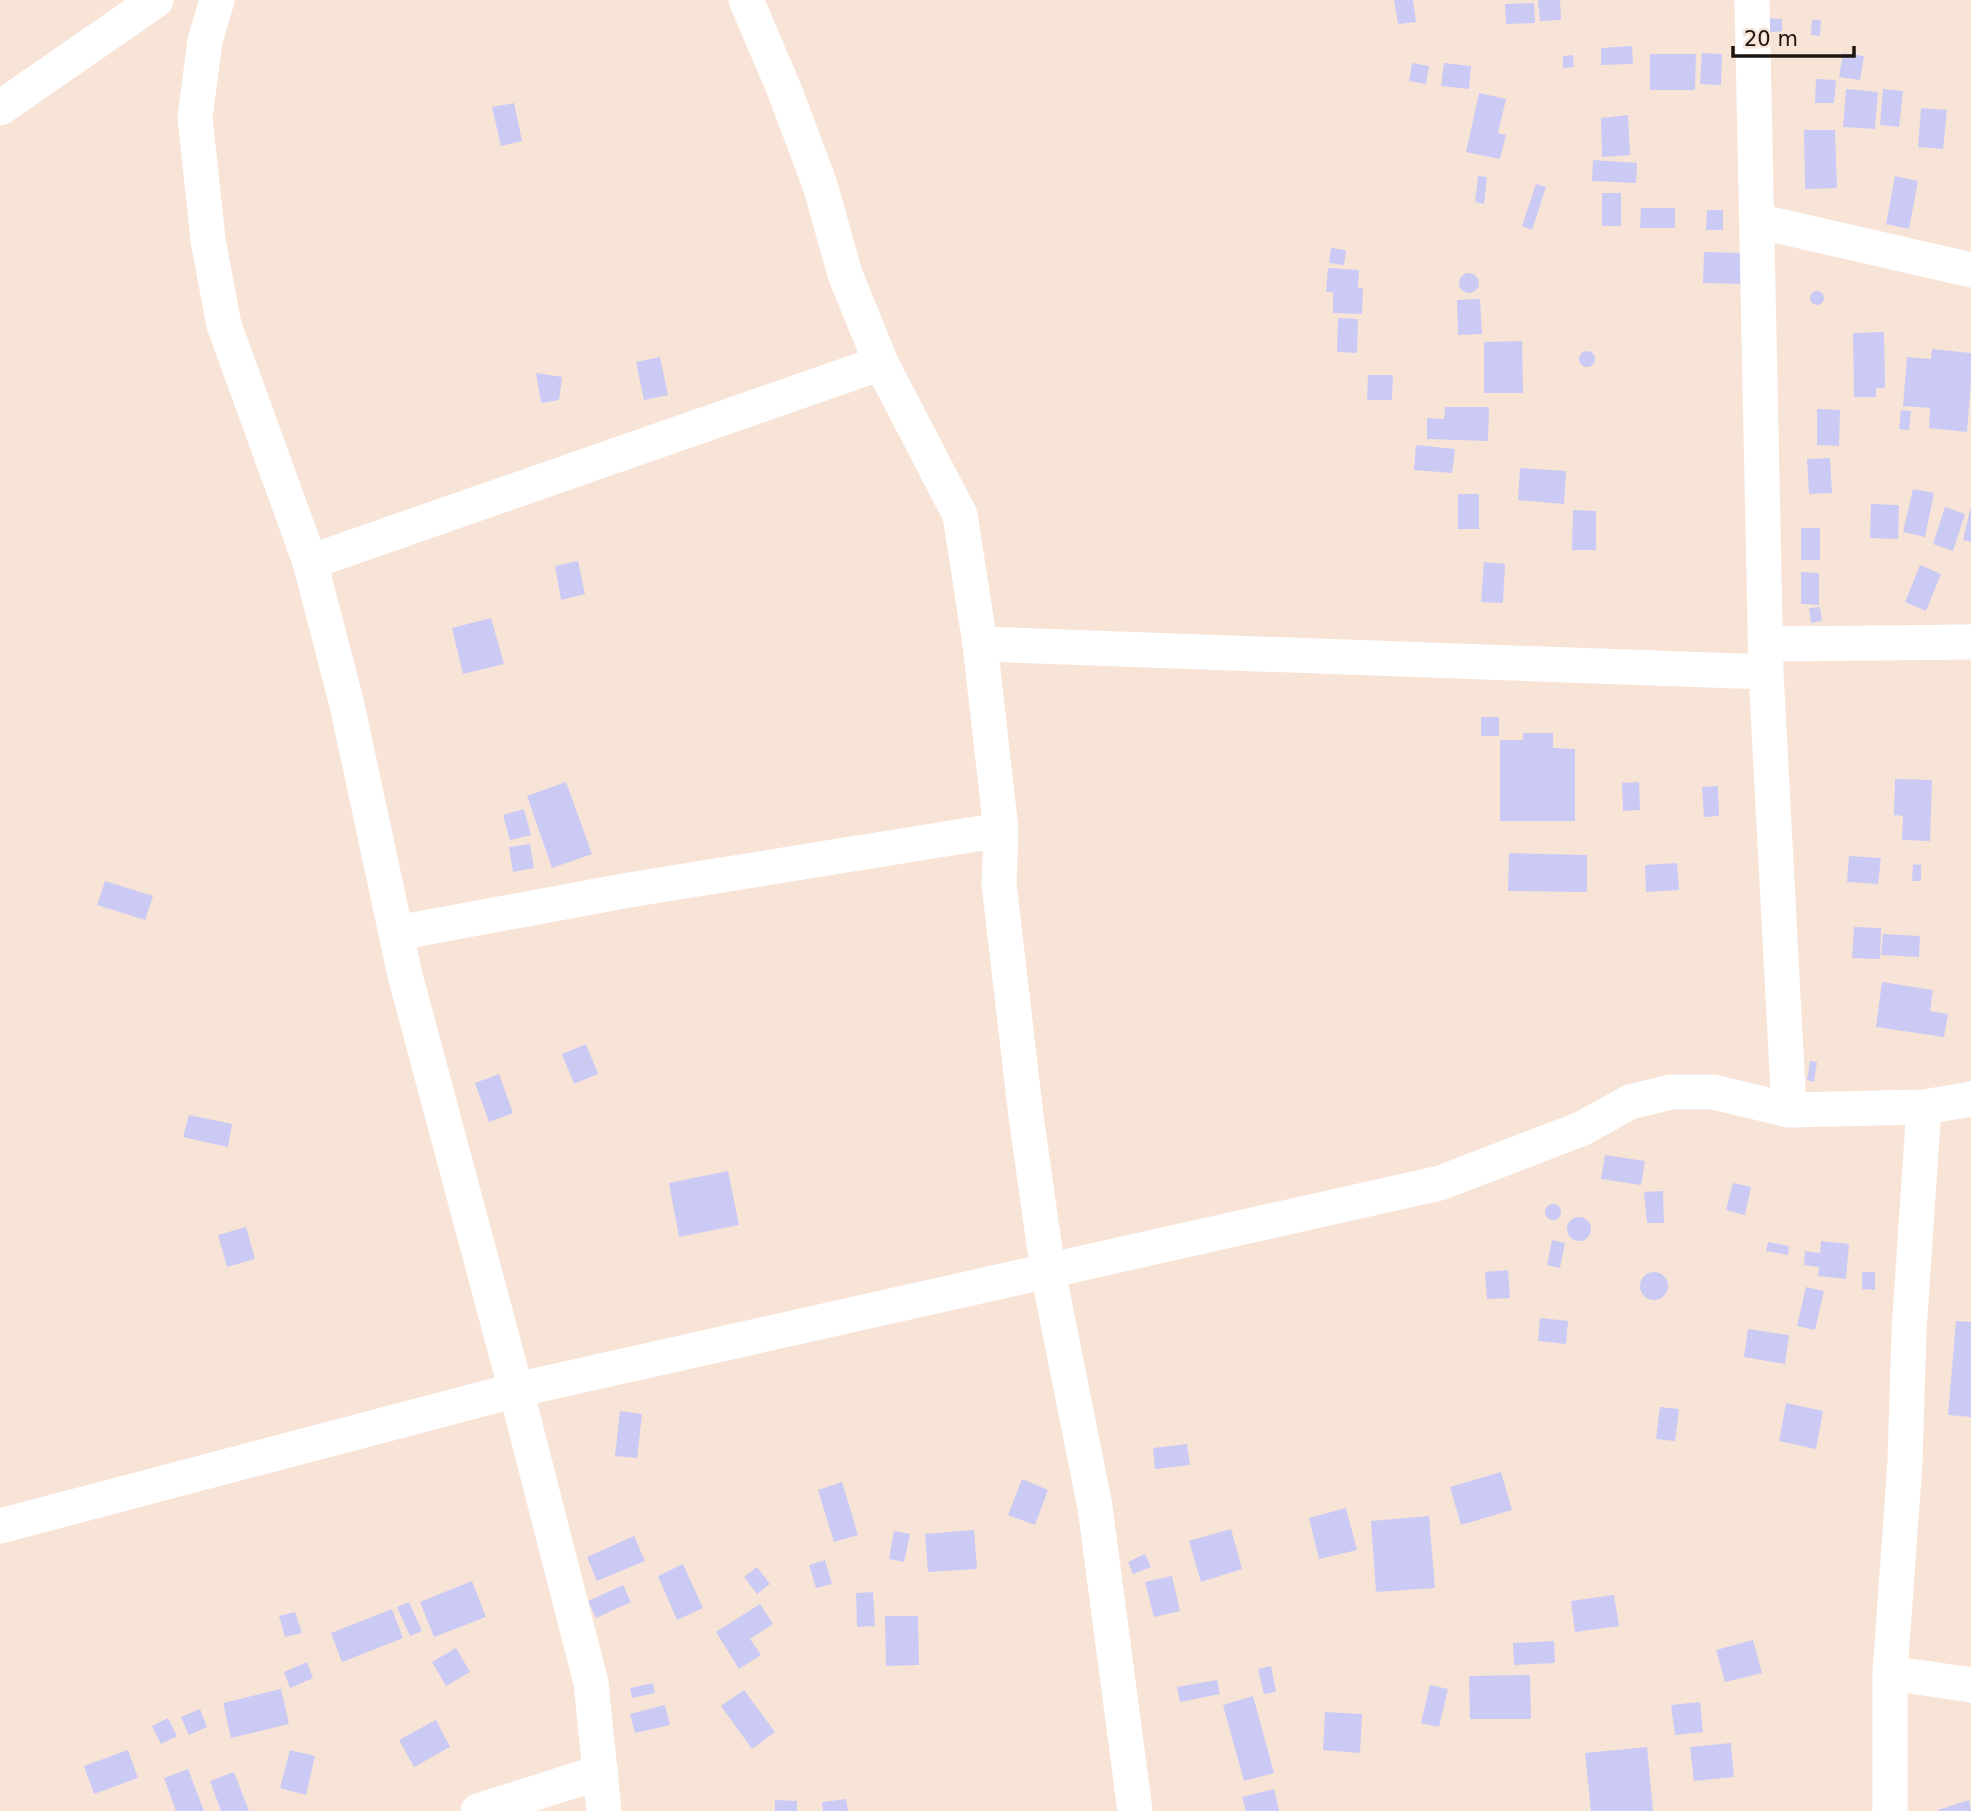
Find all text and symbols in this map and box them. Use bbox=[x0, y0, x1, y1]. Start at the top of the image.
scale bar bbox=[1733, 14, 1854, 58]
text: 20 m bbox=[1744, 27, 1798, 51]

